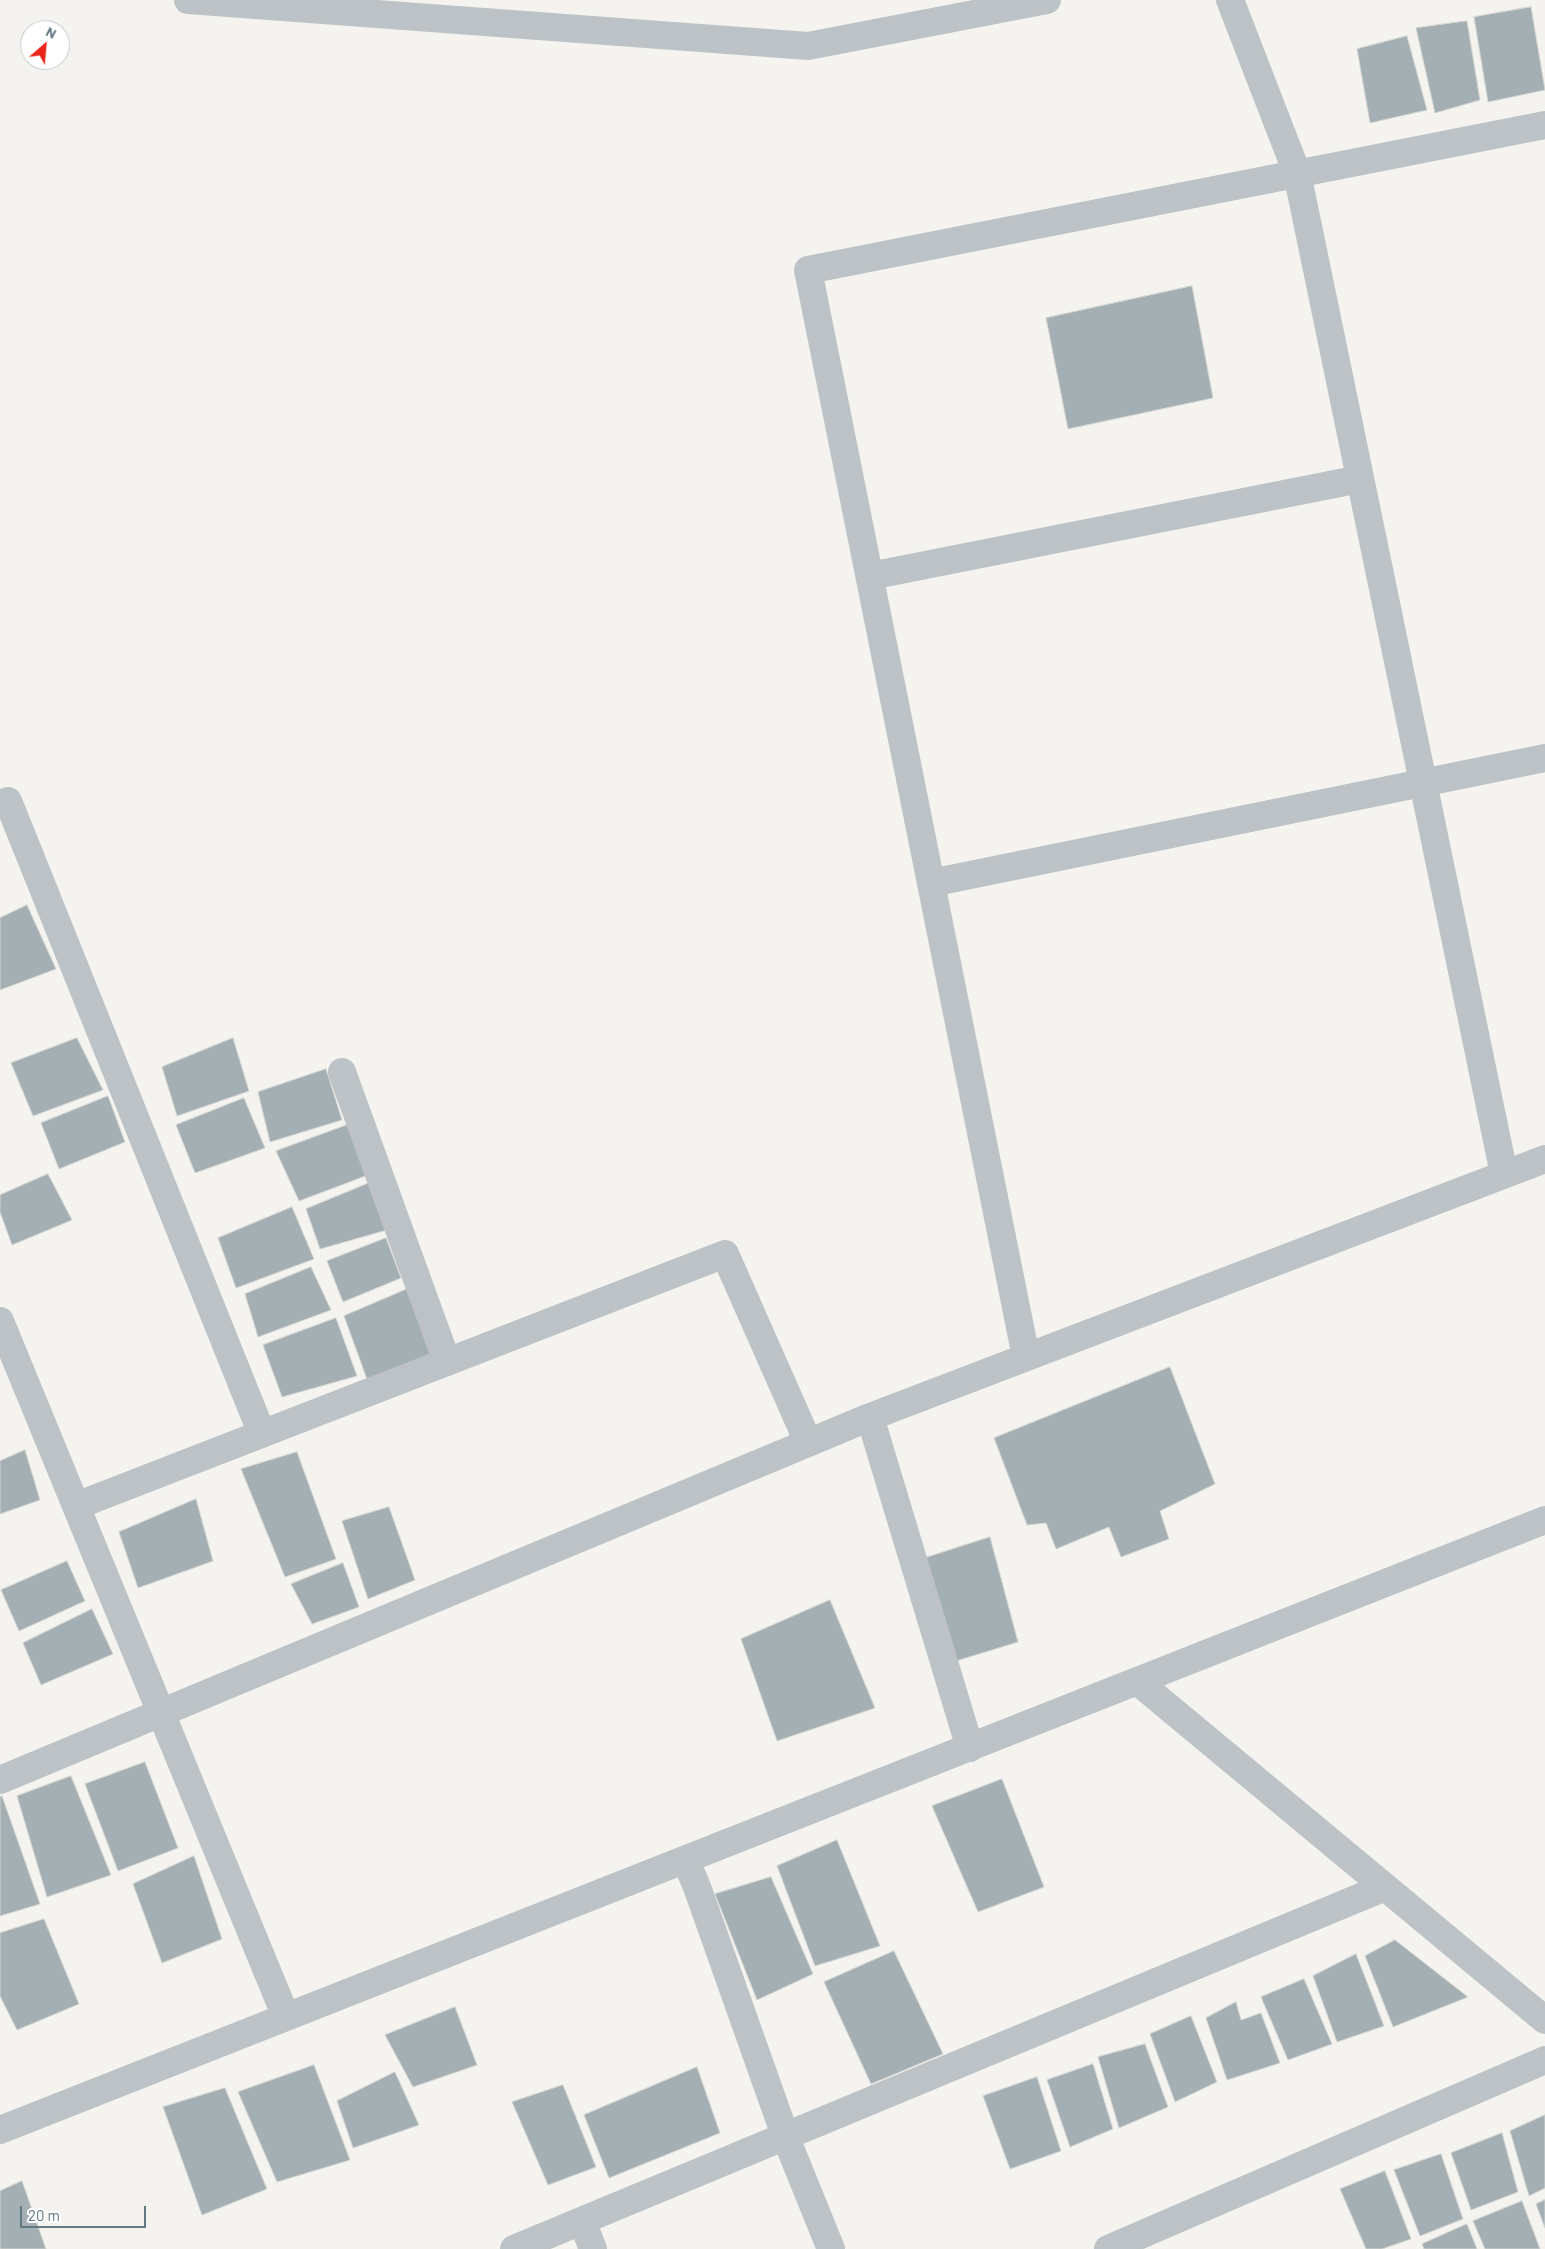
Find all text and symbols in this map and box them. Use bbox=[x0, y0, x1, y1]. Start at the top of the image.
north arrow bbox=[20, 20, 70, 70]
text: N bbox=[44, 22, 60, 42]
scale bar bbox=[22, 2196, 149, 2228]
text: 20 m bbox=[28, 2206, 60, 2224]

